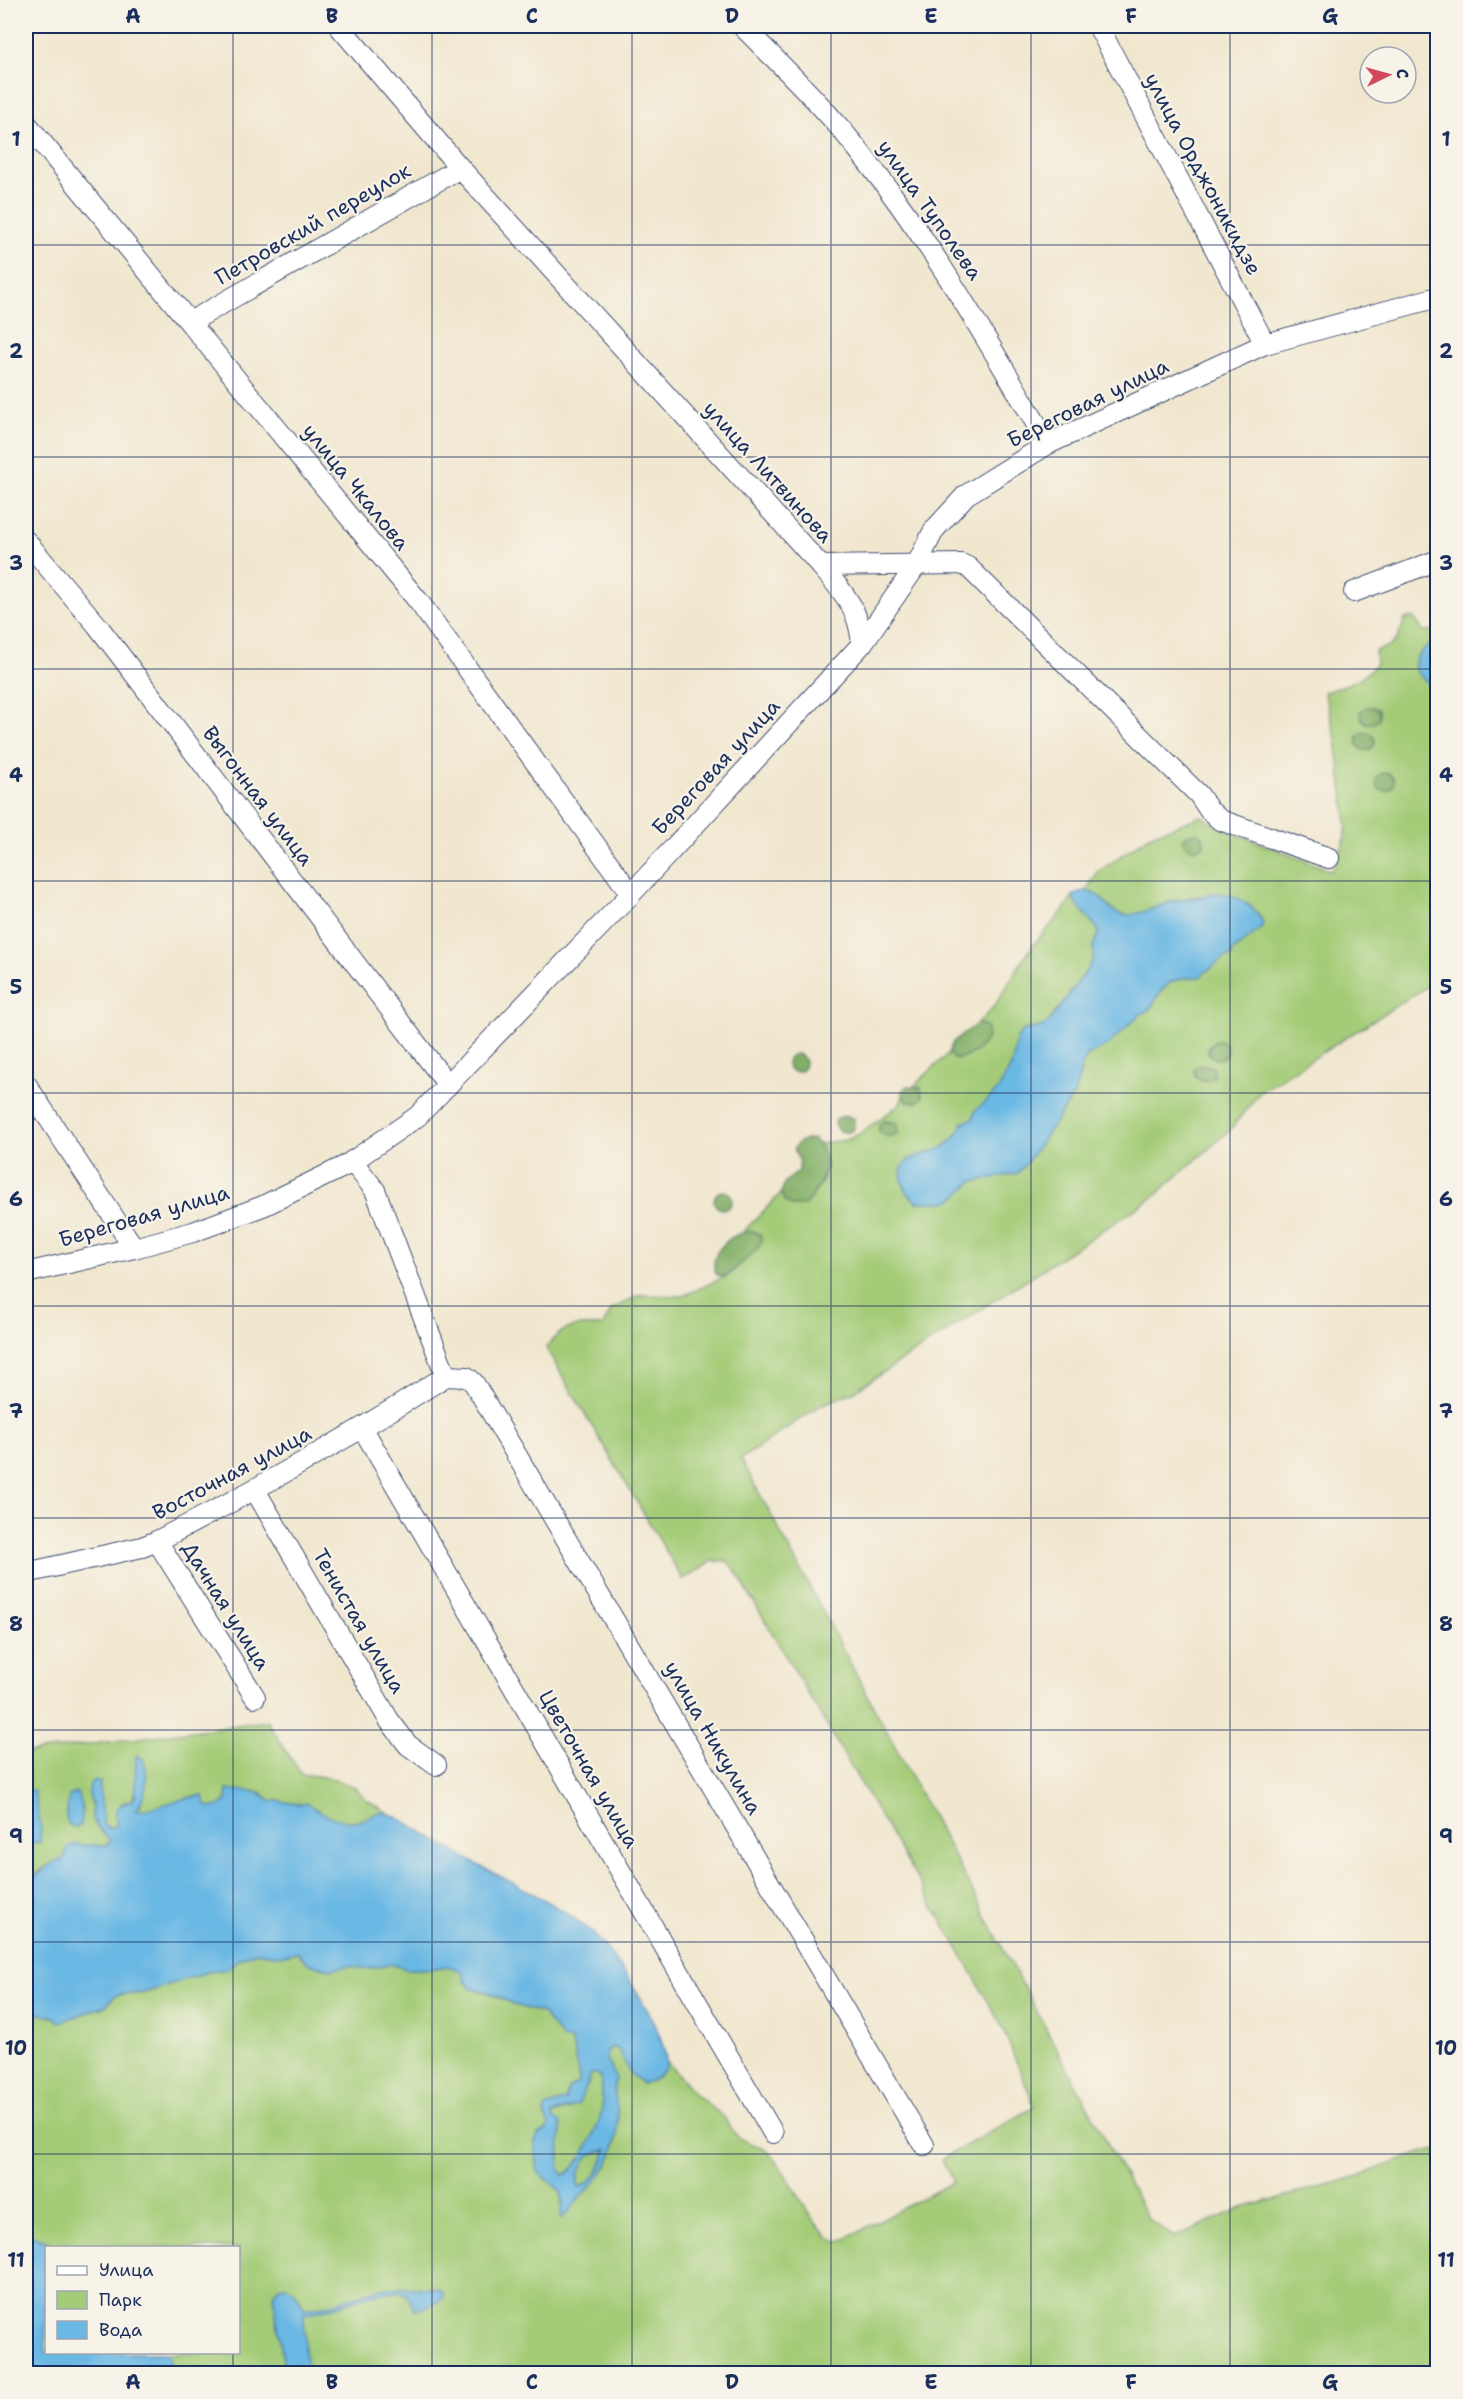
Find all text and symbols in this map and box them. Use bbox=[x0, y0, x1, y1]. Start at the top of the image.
text: A bbox=[125, 3, 141, 29]
text: B bbox=[326, 3, 338, 29]
text: C bbox=[526, 3, 538, 29]
text: D bbox=[725, 3, 739, 29]
text: E bbox=[924, 3, 938, 29]
text: F bbox=[1125, 3, 1137, 29]
text: G bbox=[1322, 3, 1338, 29]
north arrow bbox=[1358, 45, 1418, 105]
street label: улица Орджоникидзе bbox=[1138, 68, 1268, 280]
text: С bbox=[1392, 68, 1413, 80]
text: 1 bbox=[11, 126, 21, 152]
text: 1 bbox=[1441, 126, 1451, 152]
street label: улица Туполева bbox=[871, 134, 989, 286]
street label: Петровский переулок bbox=[210, 156, 416, 292]
text: 2 bbox=[9, 338, 23, 364]
text: 2 bbox=[1439, 338, 1453, 364]
street label: Береговая улица bbox=[1003, 352, 1173, 454]
street label: улица Литвинова bbox=[697, 395, 839, 549]
street label: улица Чкалова bbox=[296, 418, 416, 556]
text: 3 bbox=[9, 550, 23, 576]
text: 3 bbox=[1439, 550, 1453, 576]
street label: Береговая улица bbox=[646, 693, 786, 841]
street label: Выгонная улица bbox=[196, 720, 320, 872]
text: 4 bbox=[9, 762, 23, 788]
text: 4 bbox=[1439, 762, 1453, 788]
text: 5 bbox=[10, 974, 22, 1000]
text: 5 bbox=[1440, 974, 1452, 1000]
street label: Береговая улица bbox=[55, 1178, 233, 1254]
text: 6 bbox=[9, 1186, 23, 1212]
text: 6 bbox=[1439, 1186, 1453, 1212]
text: 7 bbox=[9, 1398, 23, 1424]
text: 7 bbox=[1439, 1398, 1453, 1424]
street label: Восточная улица bbox=[148, 1419, 316, 1527]
street label: Дачная улица bbox=[175, 1536, 277, 1676]
street label: Тенистая улица bbox=[306, 1543, 412, 1699]
text: 8 bbox=[9, 1611, 23, 1637]
text: 8 bbox=[1439, 1611, 1453, 1637]
street label: улица Никулина bbox=[658, 1656, 768, 1820]
street label: Цветочная улица bbox=[532, 1685, 646, 1853]
text: 9 bbox=[9, 1823, 23, 1849]
text: 9 bbox=[1439, 1823, 1453, 1849]
text: 10 bbox=[5, 2035, 27, 2061]
text: 10 bbox=[1435, 2035, 1457, 2061]
legend bbox=[45, 2246, 240, 2354]
text: 11 bbox=[7, 2247, 25, 2273]
text: 11 bbox=[1437, 2247, 1455, 2273]
text: Улица bbox=[99, 2258, 153, 2282]
text: Парк bbox=[99, 2288, 142, 2312]
text: Вода bbox=[99, 2318, 142, 2342]
text: A bbox=[125, 2369, 141, 2395]
text: B bbox=[326, 2369, 338, 2395]
text: C bbox=[526, 2369, 538, 2395]
text: D bbox=[725, 2369, 739, 2395]
text: E bbox=[924, 2369, 938, 2395]
text: F bbox=[1125, 2369, 1137, 2395]
text: G bbox=[1322, 2369, 1338, 2395]

